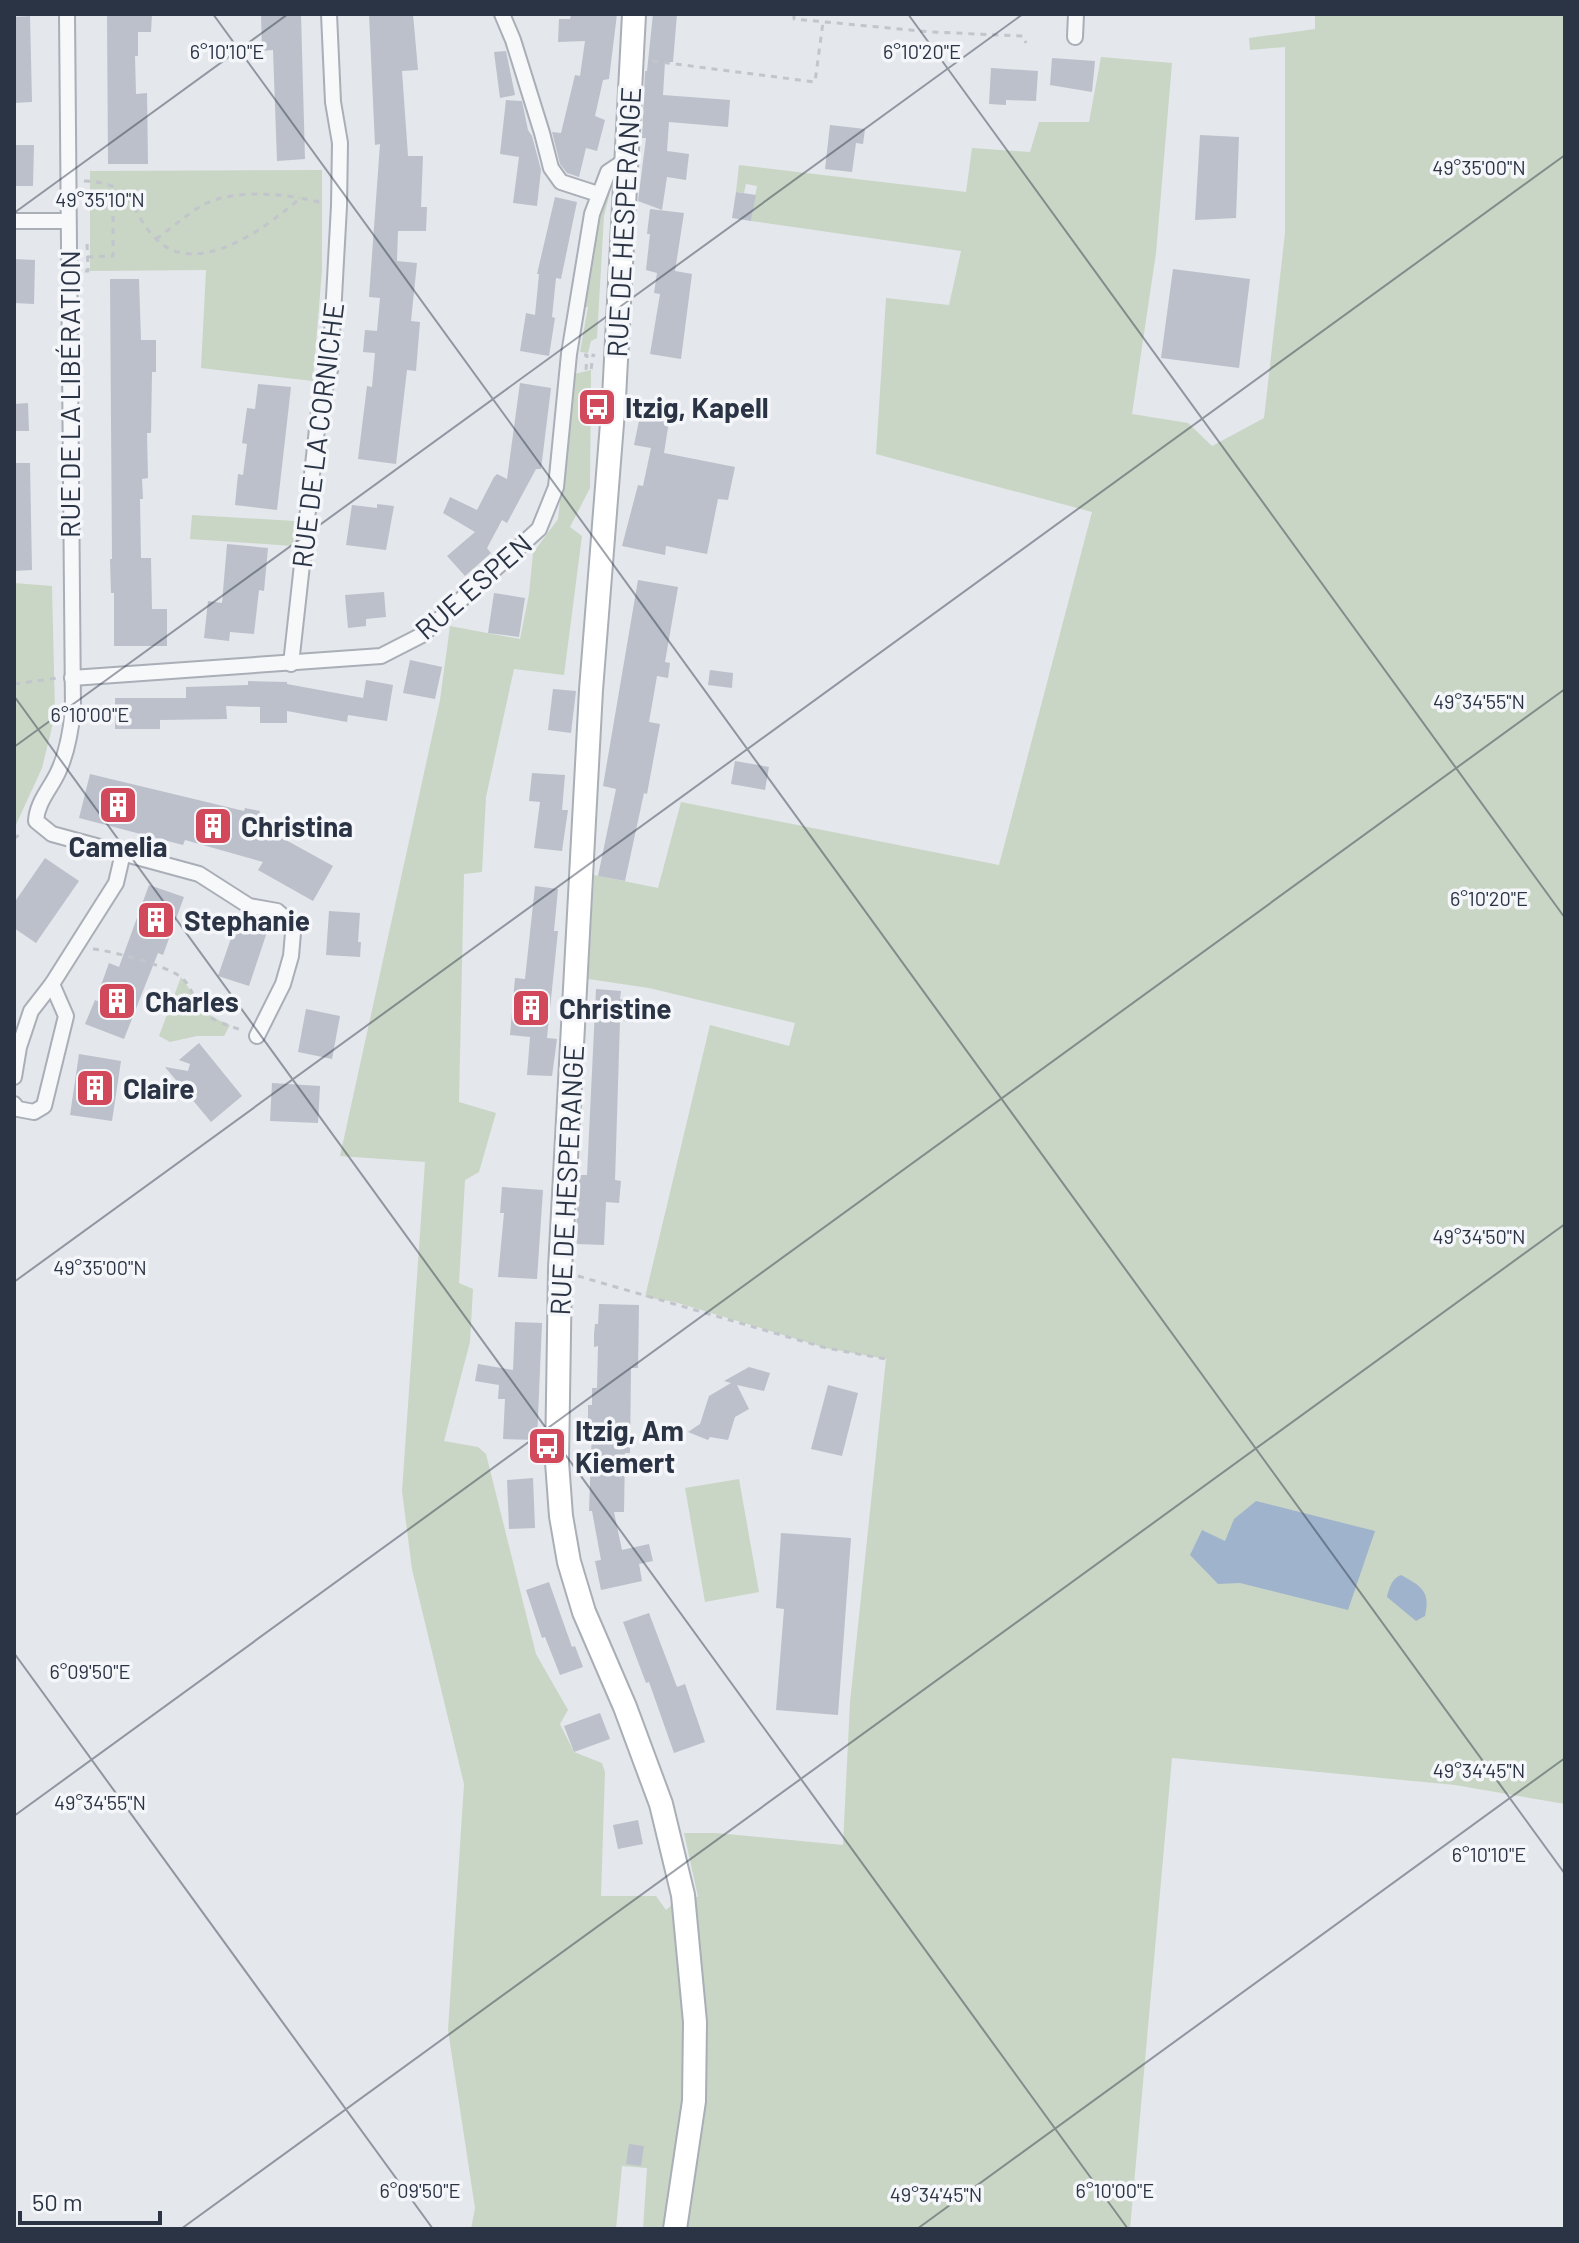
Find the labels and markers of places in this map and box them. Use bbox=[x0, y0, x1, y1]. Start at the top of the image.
bus stop icon: Itzig, Kapell bbox=[576, 386, 618, 428]
place label: Itzig, Kapell bbox=[625, 390, 769, 424]
building icon: Camelia bbox=[97, 784, 139, 826]
building icon: Christina bbox=[192, 805, 234, 847]
place label: Christina bbox=[241, 809, 353, 843]
place label: Camelia bbox=[68, 829, 168, 863]
building icon: Stephanie bbox=[135, 899, 177, 941]
place label: Stephanie bbox=[184, 903, 310, 937]
building icon: Charles bbox=[96, 980, 138, 1022]
place label: Charles bbox=[145, 984, 239, 1018]
building icon: Christine bbox=[510, 987, 552, 1029]
place label: Christine bbox=[559, 991, 672, 1025]
building icon: Claire bbox=[74, 1067, 116, 1109]
place label: Claire bbox=[123, 1071, 194, 1105]
place label: Itzig, Am Kiemert bbox=[575, 1413, 684, 1479]
bus stop icon: Itzig, Am Kiemert bbox=[526, 1425, 568, 1467]

